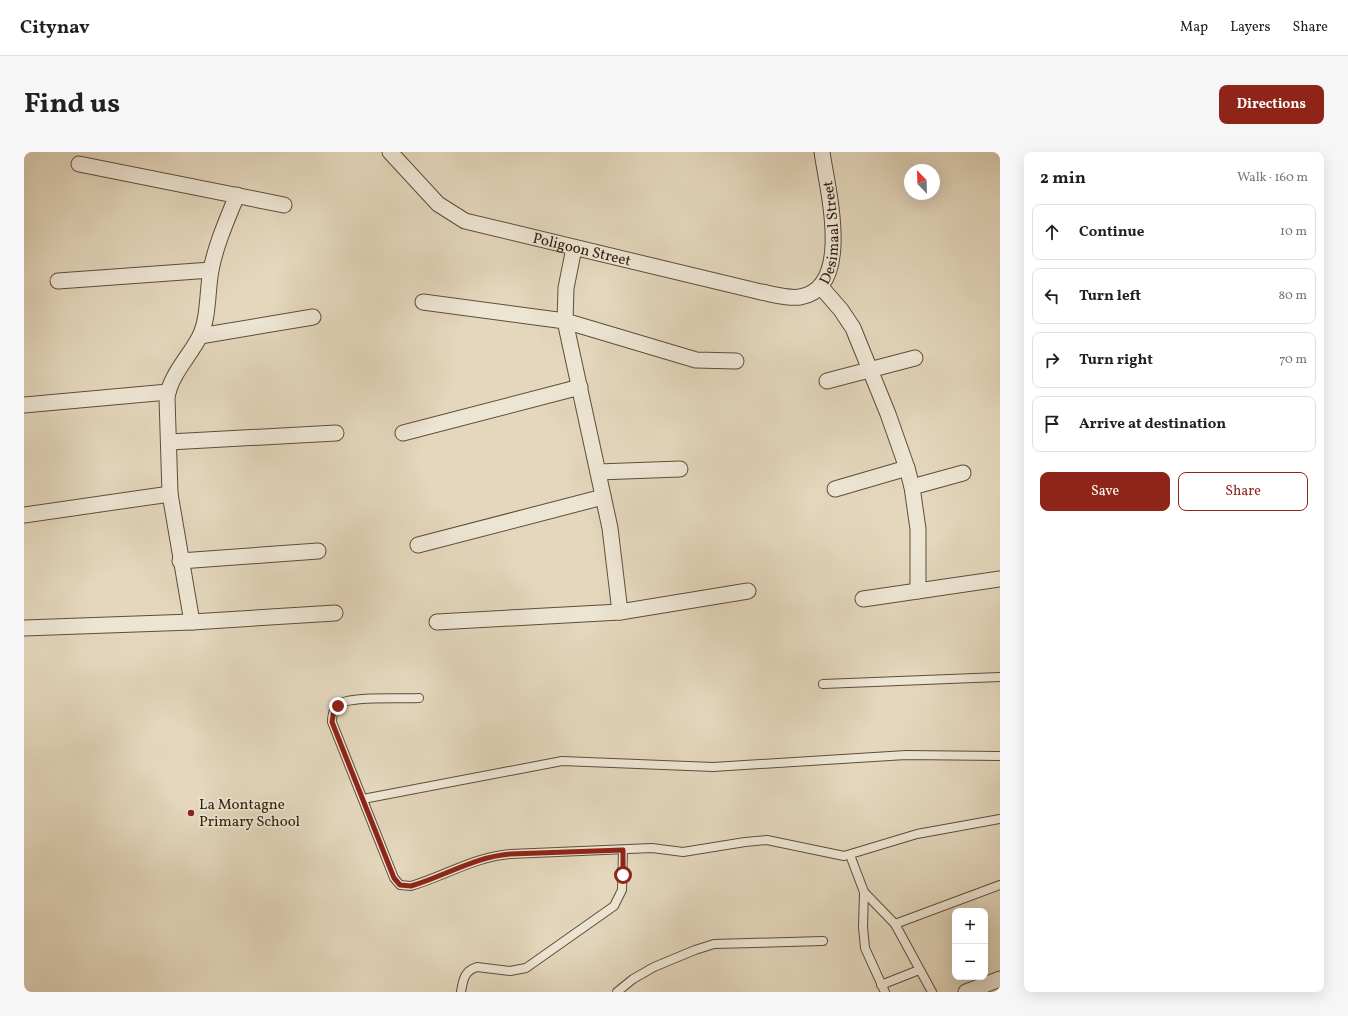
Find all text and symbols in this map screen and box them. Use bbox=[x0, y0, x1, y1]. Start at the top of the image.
text: Citynav bbox=[20, 15, 90, 41]
text: Map bbox=[1180, 18, 1208, 37]
text: Layers bbox=[1230, 18, 1270, 37]
text: Share bbox=[1292, 18, 1328, 37]
text: Find us bbox=[24, 85, 120, 124]
button: Directions bbox=[1219, 85, 1324, 124]
north arrow bbox=[904, 164, 940, 200]
text: 2 min bbox=[1040, 167, 1086, 190]
text: Walk · 160 m bbox=[1237, 169, 1308, 187]
street label: Desimaal Street bbox=[815, 179, 845, 289]
icon: ahead bbox=[1041, 221, 1063, 243]
text: Continue bbox=[1079, 222, 1144, 243]
text: 10 m bbox=[1280, 223, 1307, 241]
street label: Poligoon Street bbox=[530, 229, 633, 272]
icon: left bbox=[1041, 285, 1063, 307]
text: Turn left bbox=[1079, 286, 1141, 307]
text: 80 m bbox=[1278, 287, 1307, 305]
icon: right bbox=[1041, 349, 1063, 371]
text: Turn right bbox=[1079, 350, 1153, 371]
text: 70 m bbox=[1279, 351, 1307, 369]
icon: arrive bbox=[1041, 413, 1063, 435]
text: Arrive at destination bbox=[1079, 414, 1226, 435]
button: Save bbox=[1040, 472, 1170, 511]
button: Share bbox=[1178, 472, 1308, 511]
route end bbox=[329, 697, 347, 715]
place label: La Montagne Primary School bbox=[199, 795, 300, 833]
marker: La Montagne Primary School bbox=[186, 808, 196, 818]
route start bbox=[614, 866, 632, 884]
map controls bbox=[952, 908, 988, 980]
button: + bbox=[952, 908, 988, 944]
button: − bbox=[952, 944, 988, 980]

